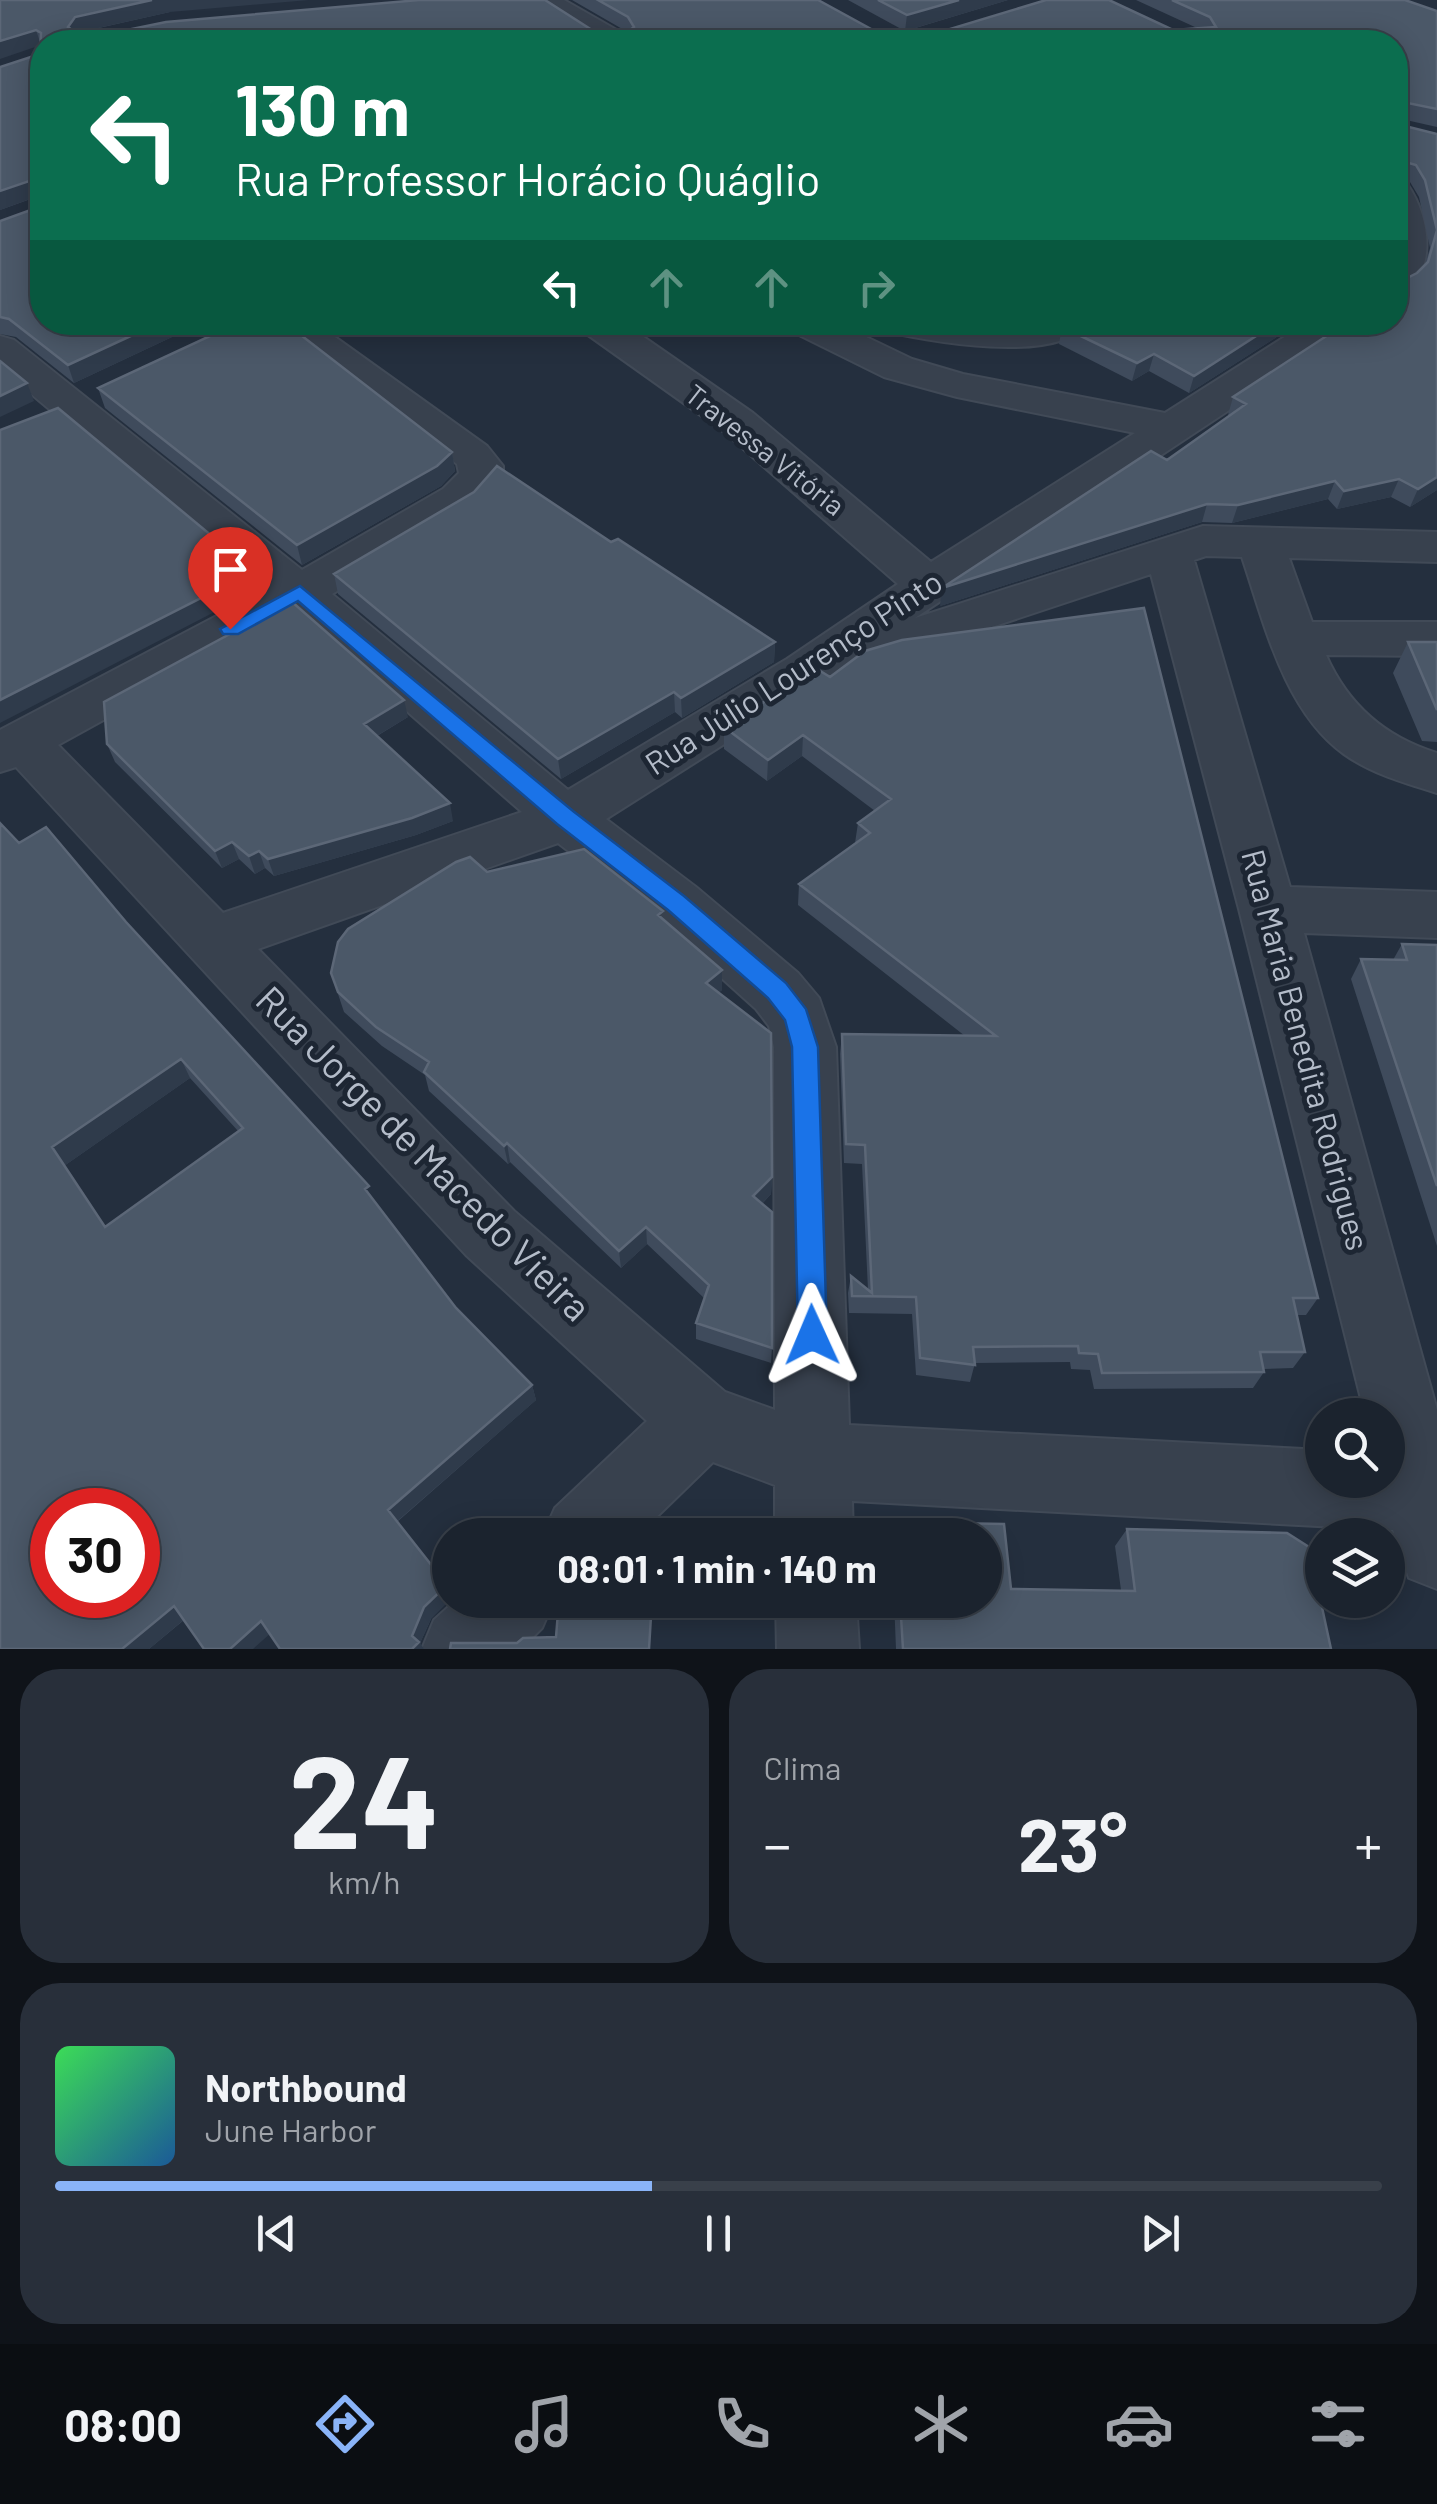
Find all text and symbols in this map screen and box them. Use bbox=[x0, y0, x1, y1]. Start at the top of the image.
text: 130 m bbox=[235, 66, 410, 150]
icon: left bbox=[70, 70, 200, 200]
text: Rua Professor Horácio Quáglio bbox=[235, 151, 820, 205]
icon: left bbox=[534, 260, 589, 315]
icon: ahead bbox=[639, 260, 694, 315]
icon: ahead bbox=[744, 260, 799, 315]
icon: right bbox=[849, 260, 904, 315]
street label: Travessa Vitória bbox=[679, 376, 852, 522]
pin bbox=[188, 527, 273, 630]
icon: arrive bbox=[203, 542, 258, 597]
street label: Rua Júlio Lourenço Pinto bbox=[637, 561, 948, 782]
street label: Rua Maria Benedita Rodrigues bbox=[1235, 845, 1379, 1254]
street label: Rua Jorge de Macedo Vieira bbox=[248, 976, 601, 1329]
position arrow bbox=[760, 1283, 864, 1387]
map controls bbox=[1305, 1398, 1405, 1618]
button: search bbox=[1305, 1398, 1405, 1498]
speed limit sign: 30 bbox=[30, 1488, 160, 1618]
button: layers bbox=[1305, 1518, 1405, 1618]
text: 08:01 · 1 min · 140 m bbox=[557, 1545, 877, 1591]
text: 24 bbox=[289, 1719, 440, 1875]
text: Clima bbox=[764, 1748, 841, 1786]
text: 23° bbox=[1018, 1797, 1128, 1887]
text: − bbox=[764, 1810, 791, 1876]
text: + bbox=[1354, 1810, 1382, 1876]
text: km/h bbox=[328, 1862, 400, 1900]
text: Northbound bbox=[205, 2064, 407, 2110]
text: June Harbor bbox=[205, 2110, 376, 2148]
icon: previous bbox=[249, 2206, 304, 2261]
icon: pause bbox=[691, 2206, 746, 2261]
icon: next bbox=[1133, 2206, 1188, 2261]
icon: directions bbox=[310, 2389, 380, 2459]
icon: music bbox=[509, 2389, 579, 2459]
icon: phone bbox=[707, 2389, 777, 2459]
icon: climate bbox=[906, 2389, 976, 2459]
icon: car bbox=[1104, 2389, 1174, 2459]
icon: filters bbox=[1303, 2389, 1373, 2459]
text: 08:00 bbox=[64, 2397, 182, 2451]

